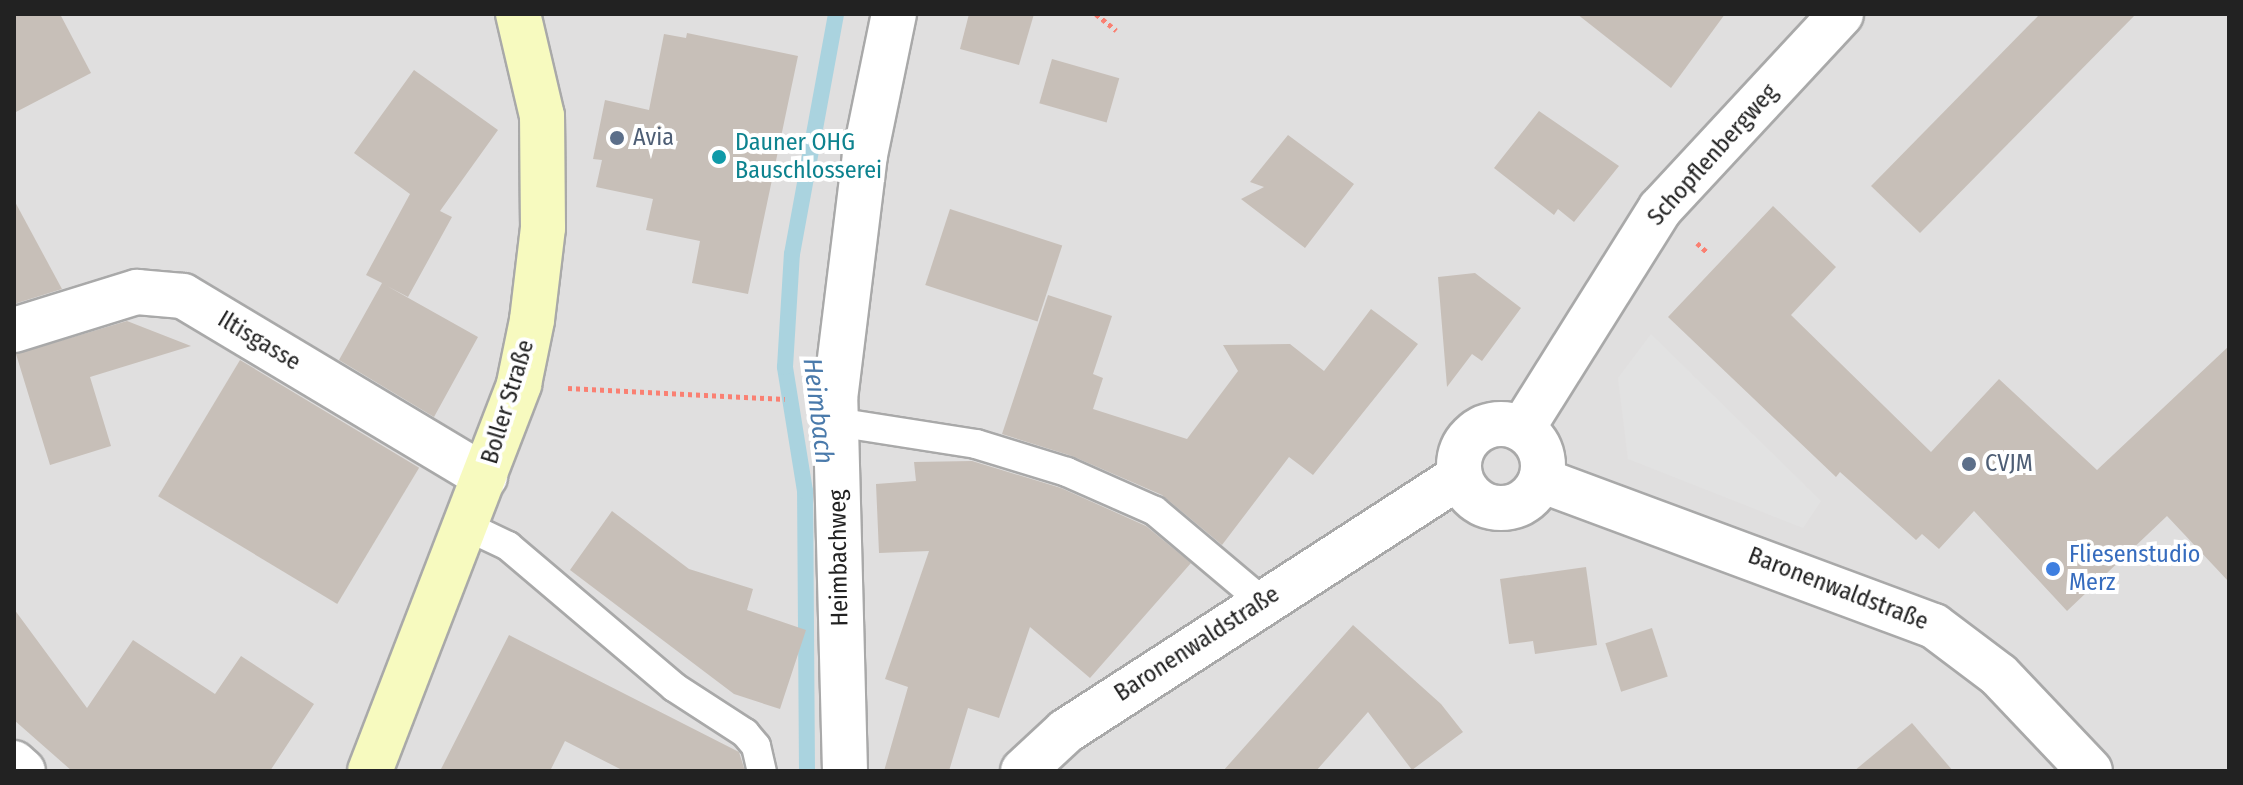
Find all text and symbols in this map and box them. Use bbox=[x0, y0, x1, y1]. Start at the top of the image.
street label: Schopflenbergweg bbox=[1642, 78, 1784, 232]
place label: Avia bbox=[633, 124, 674, 152]
marker: Avia bbox=[608, 129, 626, 147]
place label: Dauner OHG Bauschlosserei bbox=[735, 129, 882, 185]
marker: Dauner OHG Bauschlosserei bbox=[710, 148, 728, 166]
street label: Iltisgasse bbox=[212, 305, 306, 377]
street label: Boller Straße bbox=[476, 337, 540, 467]
water label: Heimbach bbox=[796, 356, 840, 466]
place label: CVJM bbox=[1985, 450, 2033, 478]
marker: CVJM bbox=[1960, 455, 1978, 473]
street label: Heimbachweg bbox=[823, 489, 855, 627]
street label: Baronenwaldstraße bbox=[1744, 541, 1932, 637]
place label: Fliesenstudio Merz bbox=[2069, 541, 2200, 597]
marker: Fliesenstudio Merz bbox=[2044, 560, 2062, 578]
street label: Baronenwaldstraße bbox=[1109, 580, 1285, 708]

